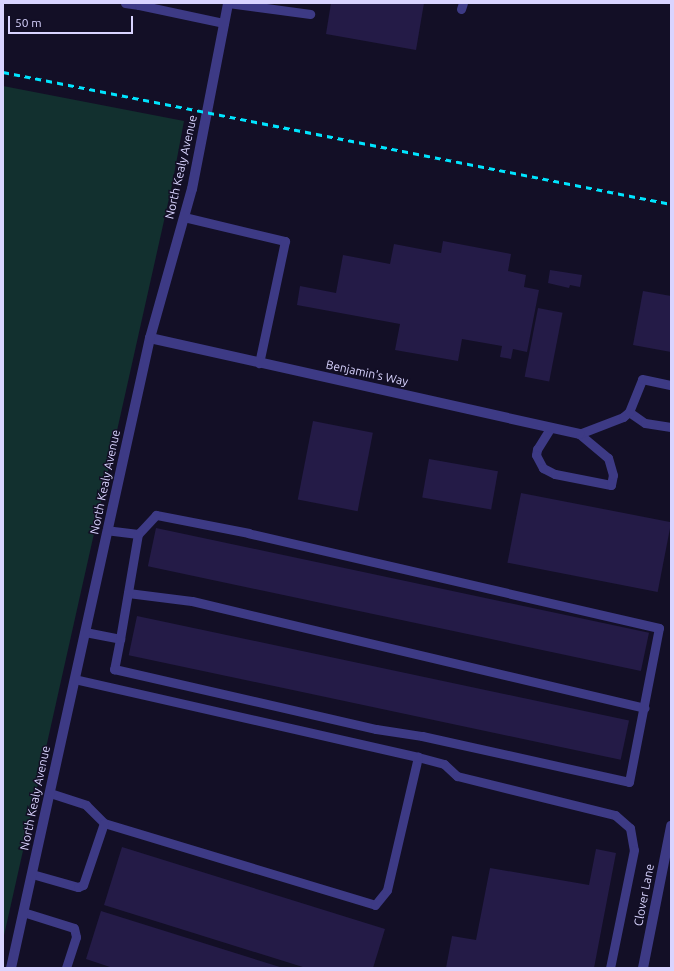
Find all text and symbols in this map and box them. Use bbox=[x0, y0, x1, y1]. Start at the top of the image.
scale bar bbox=[10, 8, 135, 34]
text: 50 m bbox=[15, 16, 42, 29]
street label: North Kealy Avenue bbox=[162, 114, 200, 220]
street label: Benjamin's Way bbox=[325, 357, 409, 389]
street label: North Kealy Avenue bbox=[87, 428, 123, 536]
street label: North Kealy Avenue bbox=[17, 744, 53, 852]
street label: Clover Lane bbox=[631, 863, 657, 927]

